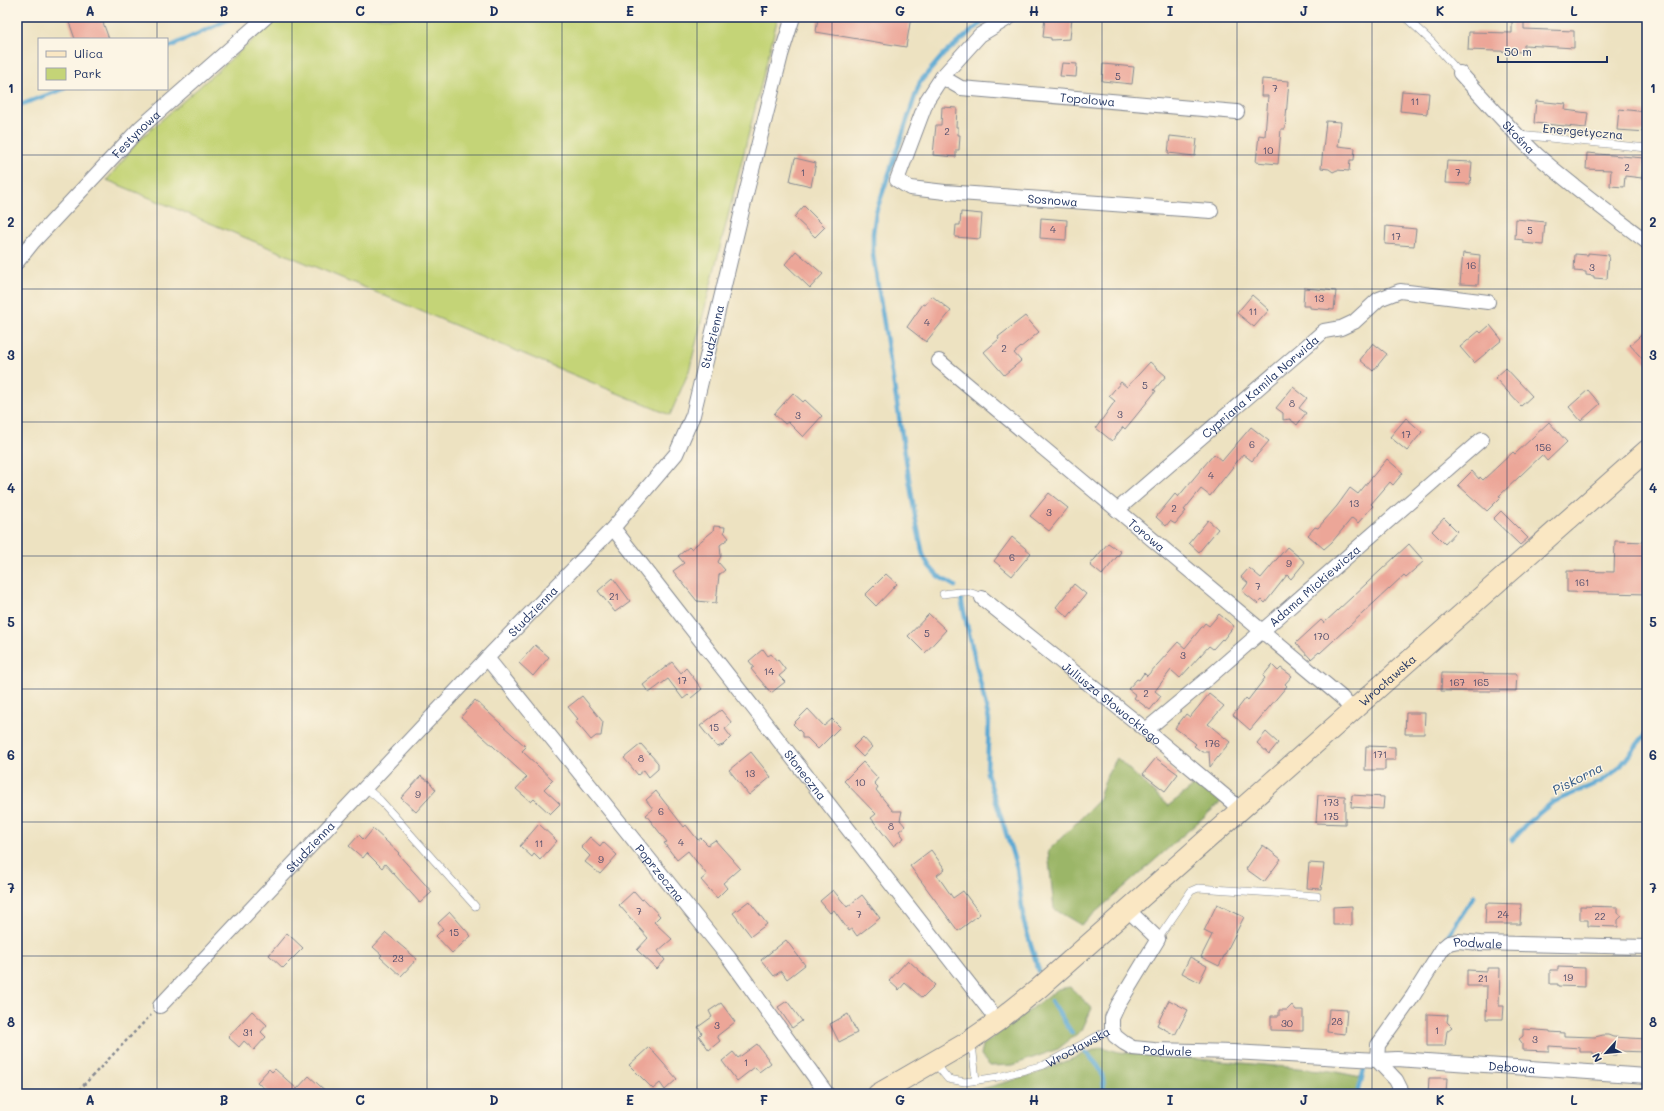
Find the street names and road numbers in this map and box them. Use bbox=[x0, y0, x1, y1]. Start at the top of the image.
street label: Topolowa bbox=[1059, 89, 1116, 109]
street label: Festynowa bbox=[108, 106, 163, 161]
street label: Skośna bbox=[1499, 117, 1539, 157]
street label: Energetyczna bbox=[1542, 120, 1624, 142]
street label: Sosnowa bbox=[1027, 190, 1078, 209]
street label: Studzienna bbox=[696, 303, 727, 370]
street label: Cypriana Kamila Norwida bbox=[1198, 331, 1322, 441]
street label: Torowa bbox=[1125, 515, 1169, 555]
street label: Adama Mickiewicza bbox=[1265, 541, 1363, 630]
street label: Studzienna bbox=[504, 582, 561, 640]
street label: Wrocławska bbox=[1355, 650, 1419, 710]
street label: Juliusza Słowackiego bbox=[1059, 658, 1165, 748]
street label: Słoneczna bbox=[781, 746, 830, 803]
street label: Studzienna bbox=[282, 817, 338, 876]
street label: Poprzeczna bbox=[632, 841, 688, 905]
street label: Podwale bbox=[1452, 933, 1503, 952]
street label: Wrocławska bbox=[1043, 1023, 1113, 1071]
street label: Podwale bbox=[1142, 1041, 1192, 1059]
street label: Dębowa bbox=[1488, 1057, 1536, 1076]

